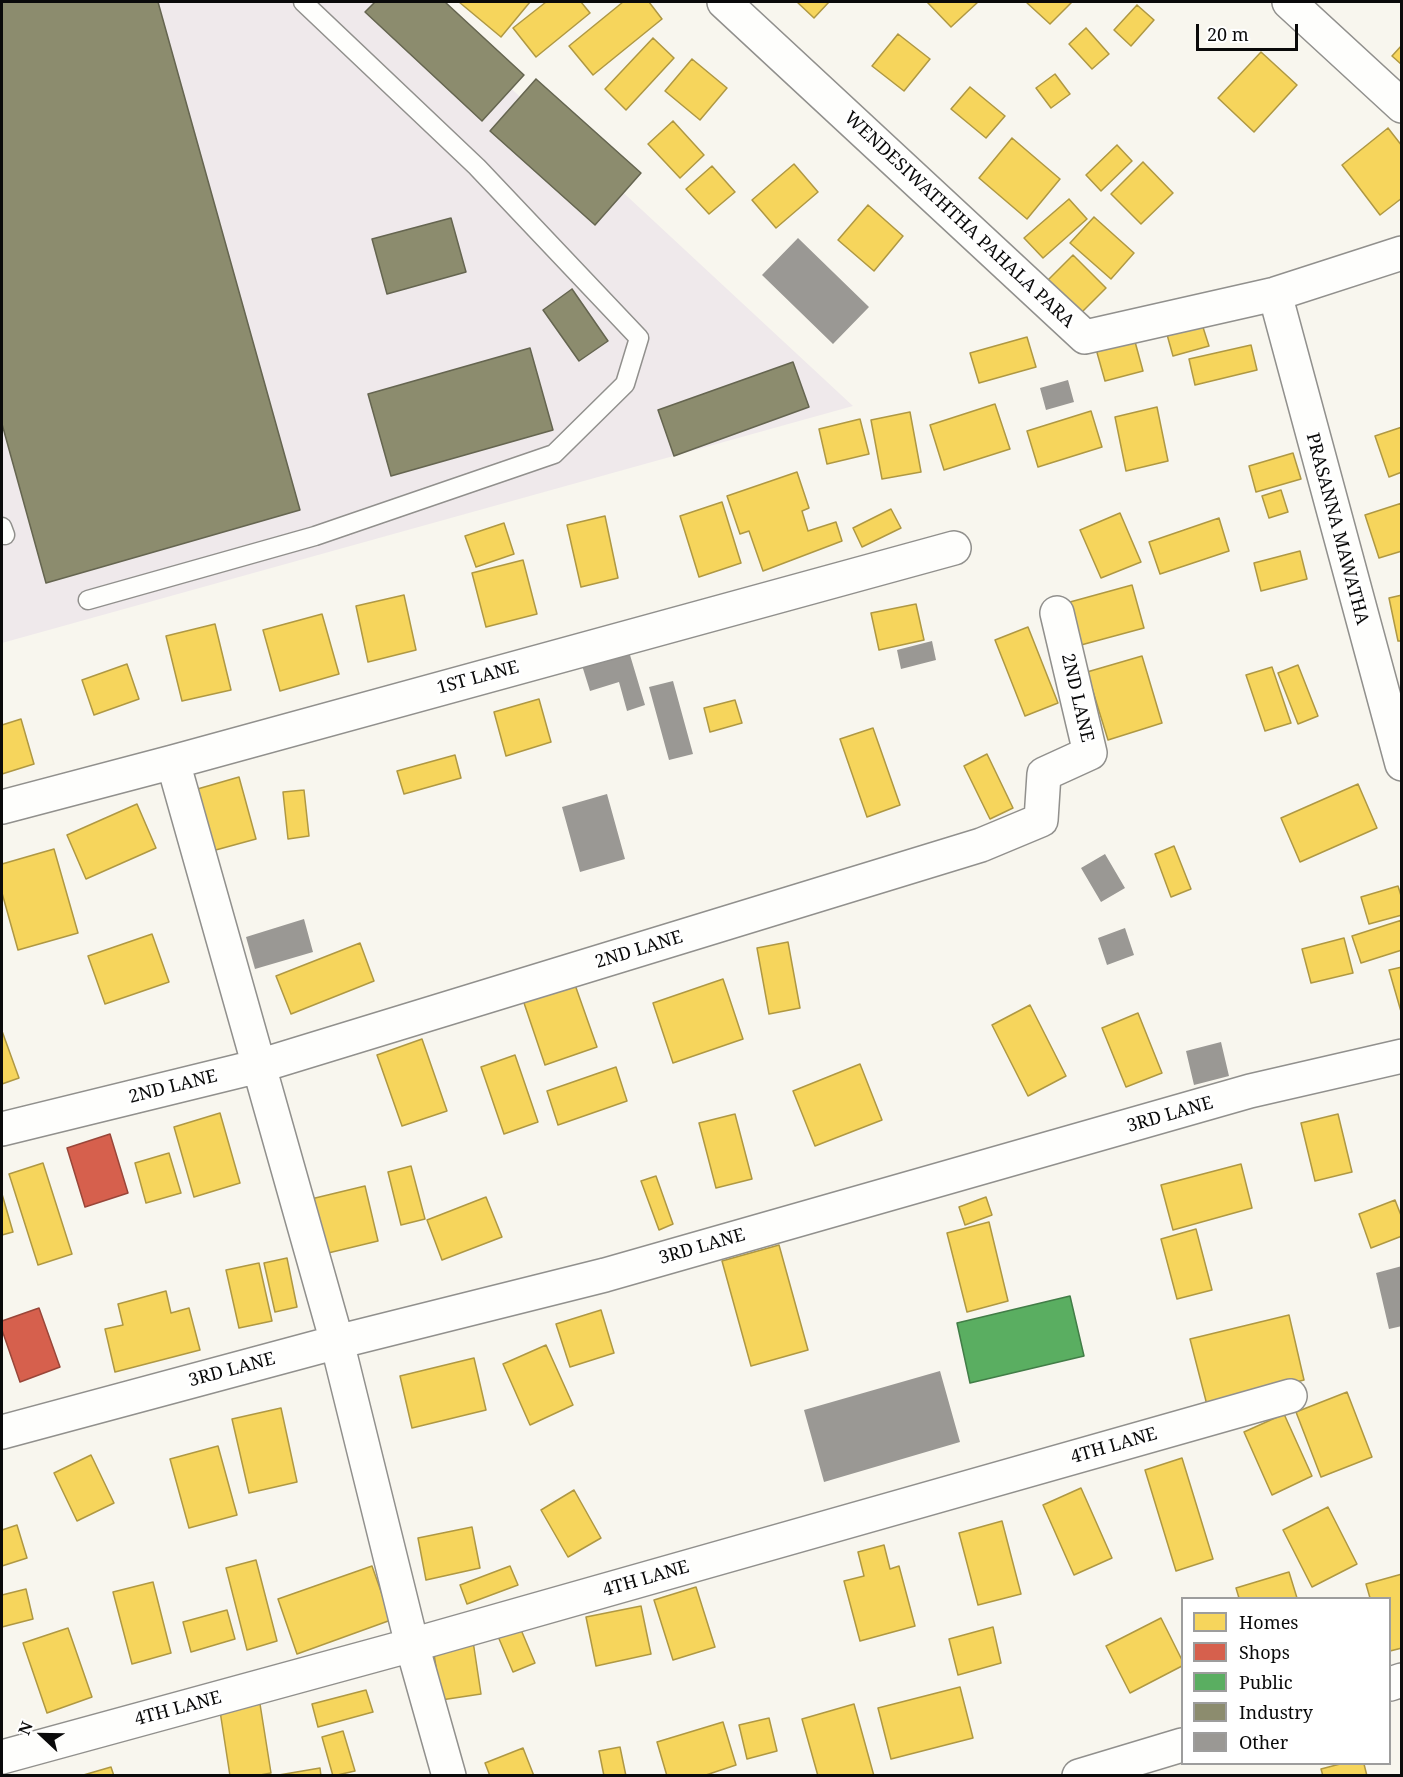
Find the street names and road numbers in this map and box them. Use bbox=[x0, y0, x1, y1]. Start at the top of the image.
street label: WENDESIWATHTHA PAHALA PARA bbox=[839, 107, 1079, 333]
street label: PRASANNA MAWATHA bbox=[1301, 431, 1373, 627]
street label: 2ND LANE bbox=[1056, 652, 1098, 744]
street label: 1ST LANE bbox=[435, 657, 521, 699]
street label: 2ND LANE bbox=[593, 926, 685, 974]
street label: 2ND LANE bbox=[127, 1066, 219, 1108]
street label: 3RD LANE bbox=[1124, 1092, 1216, 1138]
street label: 3RD LANE bbox=[656, 1224, 748, 1270]
street label: 3RD LANE bbox=[186, 1348, 278, 1392]
street label: 4TH LANE bbox=[1068, 1423, 1160, 1469]
street label: 4TH LANE bbox=[600, 1556, 692, 1602]
street label: 4TH LANE bbox=[132, 1687, 224, 1731]

